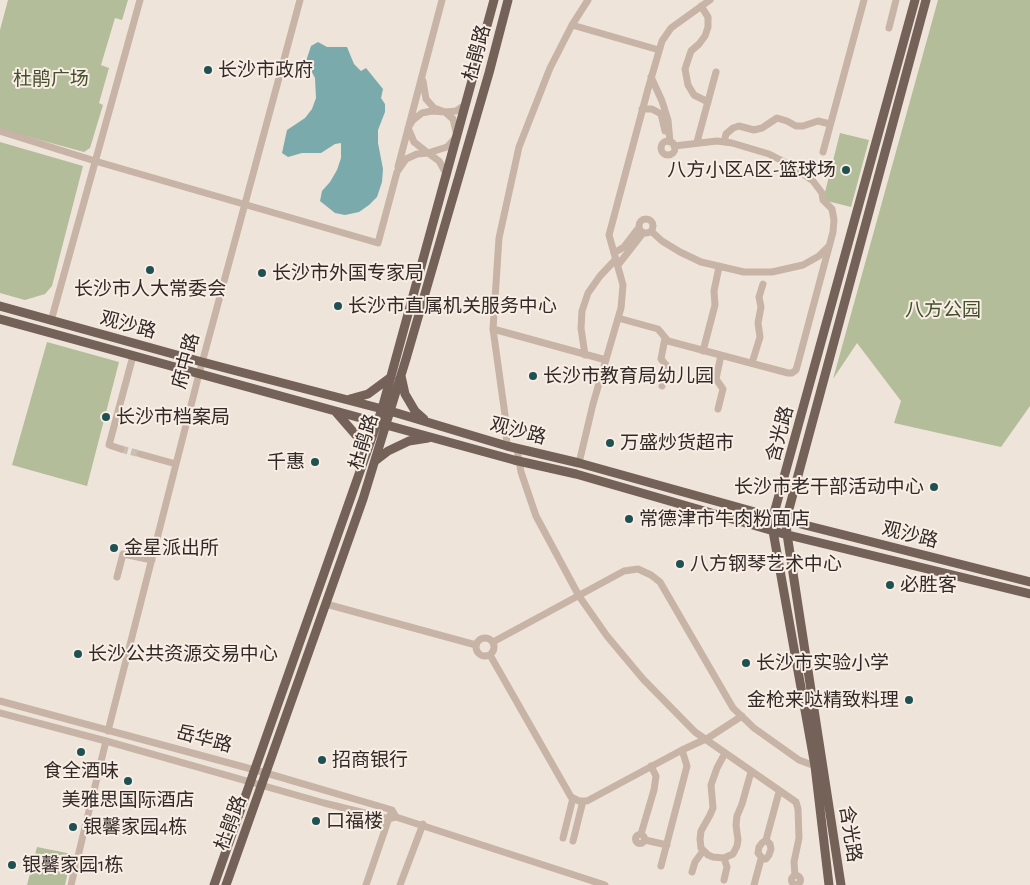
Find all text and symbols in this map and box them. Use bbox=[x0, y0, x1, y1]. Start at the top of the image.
street label: 杜鹃路 bbox=[459, 23, 495, 83]
place label: 长沙市政府 bbox=[218, 59, 313, 81]
marker: 长沙市政府 bbox=[202, 64, 214, 76]
park label: 杜鹃广场 bbox=[13, 68, 89, 90]
place label: 八方小区A区-篮球场 bbox=[667, 159, 836, 181]
marker: 八方小区A区-篮球场 bbox=[840, 164, 852, 176]
place label: 长沙市外国专家局 bbox=[272, 262, 424, 284]
marker: 长沙市人大常委会 bbox=[144, 264, 156, 276]
marker: 长沙市外国专家局 bbox=[256, 267, 268, 279]
place label: 长沙市人大常委会 bbox=[74, 278, 226, 300]
place label: 长沙市直属机关服务中心 bbox=[348, 295, 557, 317]
park label: 八方公园 bbox=[905, 299, 981, 321]
marker: 长沙市直属机关服务中心 bbox=[332, 300, 344, 312]
street label: 观沙路 bbox=[98, 307, 158, 343]
street label: 府中路 bbox=[168, 331, 204, 391]
place label: 长沙市教育局幼儿园 bbox=[543, 365, 714, 387]
marker: 长沙市教育局幼儿园 bbox=[527, 370, 539, 382]
street label: 含光路 bbox=[762, 404, 798, 464]
place label: 长沙市档案局 bbox=[116, 406, 230, 428]
marker: 长沙市档案局 bbox=[100, 411, 112, 423]
street label: 杜鹃路 bbox=[345, 411, 383, 473]
street label: 观沙路 bbox=[488, 413, 548, 449]
place label: 万盛炒货超市 bbox=[620, 432, 734, 454]
marker: 万盛炒货超市 bbox=[604, 437, 616, 449]
place label: 千惠 bbox=[267, 451, 305, 473]
marker: 千惠 bbox=[309, 456, 321, 468]
place label: 长沙市老干部活动中心 bbox=[734, 476, 924, 498]
marker: 长沙市老干部活动中心 bbox=[928, 481, 940, 493]
place label: 常德津市牛肉粉面店 bbox=[639, 508, 810, 530]
marker: 常德津市牛肉粉面店 bbox=[623, 513, 635, 525]
street label: 观沙路 bbox=[880, 517, 940, 553]
place label: 金星派出所 bbox=[124, 537, 219, 559]
marker: 金星派出所 bbox=[108, 542, 120, 554]
place label: 八方钢琴艺术中心 bbox=[690, 553, 842, 575]
marker: 八方钢琴艺术中心 bbox=[674, 558, 686, 570]
place label: 必胜客 bbox=[900, 574, 957, 596]
marker: 必胜客 bbox=[884, 579, 896, 591]
place label: 长沙公共资源交易中心 bbox=[88, 643, 278, 665]
marker: 长沙公共资源交易中心 bbox=[72, 648, 84, 660]
place label: 长沙市实验小学 bbox=[756, 652, 889, 674]
marker: 长沙市实验小学 bbox=[740, 657, 752, 669]
place label: 金枪来哒精致料理 bbox=[747, 689, 899, 711]
marker: 金枪来哒精致料理 bbox=[903, 694, 915, 706]
street label: 岳华路 bbox=[174, 721, 234, 757]
marker: 食全酒味 bbox=[75, 746, 87, 758]
place label: 招商银行 bbox=[332, 749, 408, 771]
marker: 招商银行 bbox=[316, 754, 328, 766]
place label: 食全酒味 bbox=[43, 760, 119, 782]
marker: 美雅思国际酒店 bbox=[122, 775, 134, 787]
place label: 美雅思国际酒店 bbox=[62, 789, 194, 811]
street label: 杜鹃路 bbox=[211, 792, 251, 854]
street label: 含光路 bbox=[834, 804, 866, 864]
place label: 口福楼 bbox=[326, 810, 383, 832]
marker: 口福楼 bbox=[310, 815, 322, 827]
place label: 银馨家园4栋 bbox=[83, 816, 187, 838]
marker: 银馨家园4栋 bbox=[67, 821, 79, 833]
place label: 银馨家园1栋 bbox=[22, 854, 124, 876]
marker: 银馨家园1栋 bbox=[6, 859, 18, 871]

